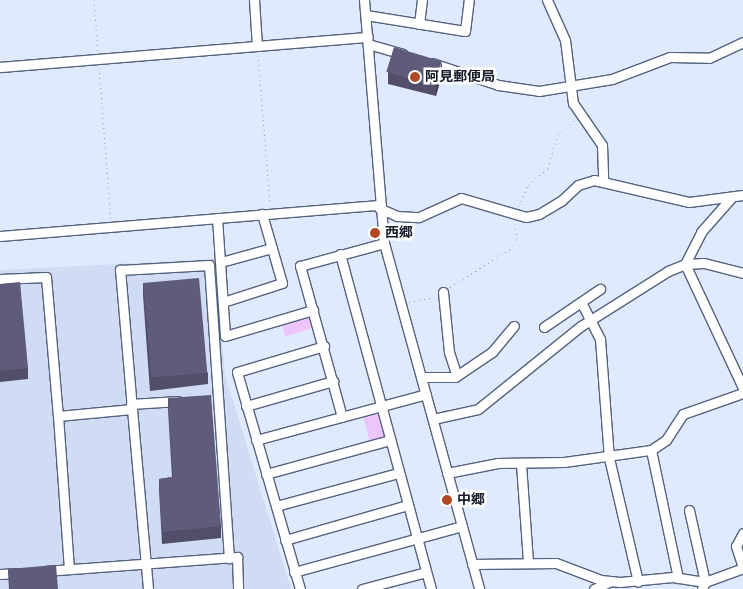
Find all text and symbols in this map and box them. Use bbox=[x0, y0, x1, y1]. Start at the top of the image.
place label: 阿見郵便局 bbox=[425, 69, 495, 85]
marker: 阿見郵便局 bbox=[409, 71, 421, 83]
place label: 西郷 bbox=[385, 225, 413, 241]
marker: 西郷 bbox=[369, 227, 381, 239]
place label: 中郷 bbox=[457, 492, 485, 508]
marker: 中郷 bbox=[441, 494, 453, 506]

